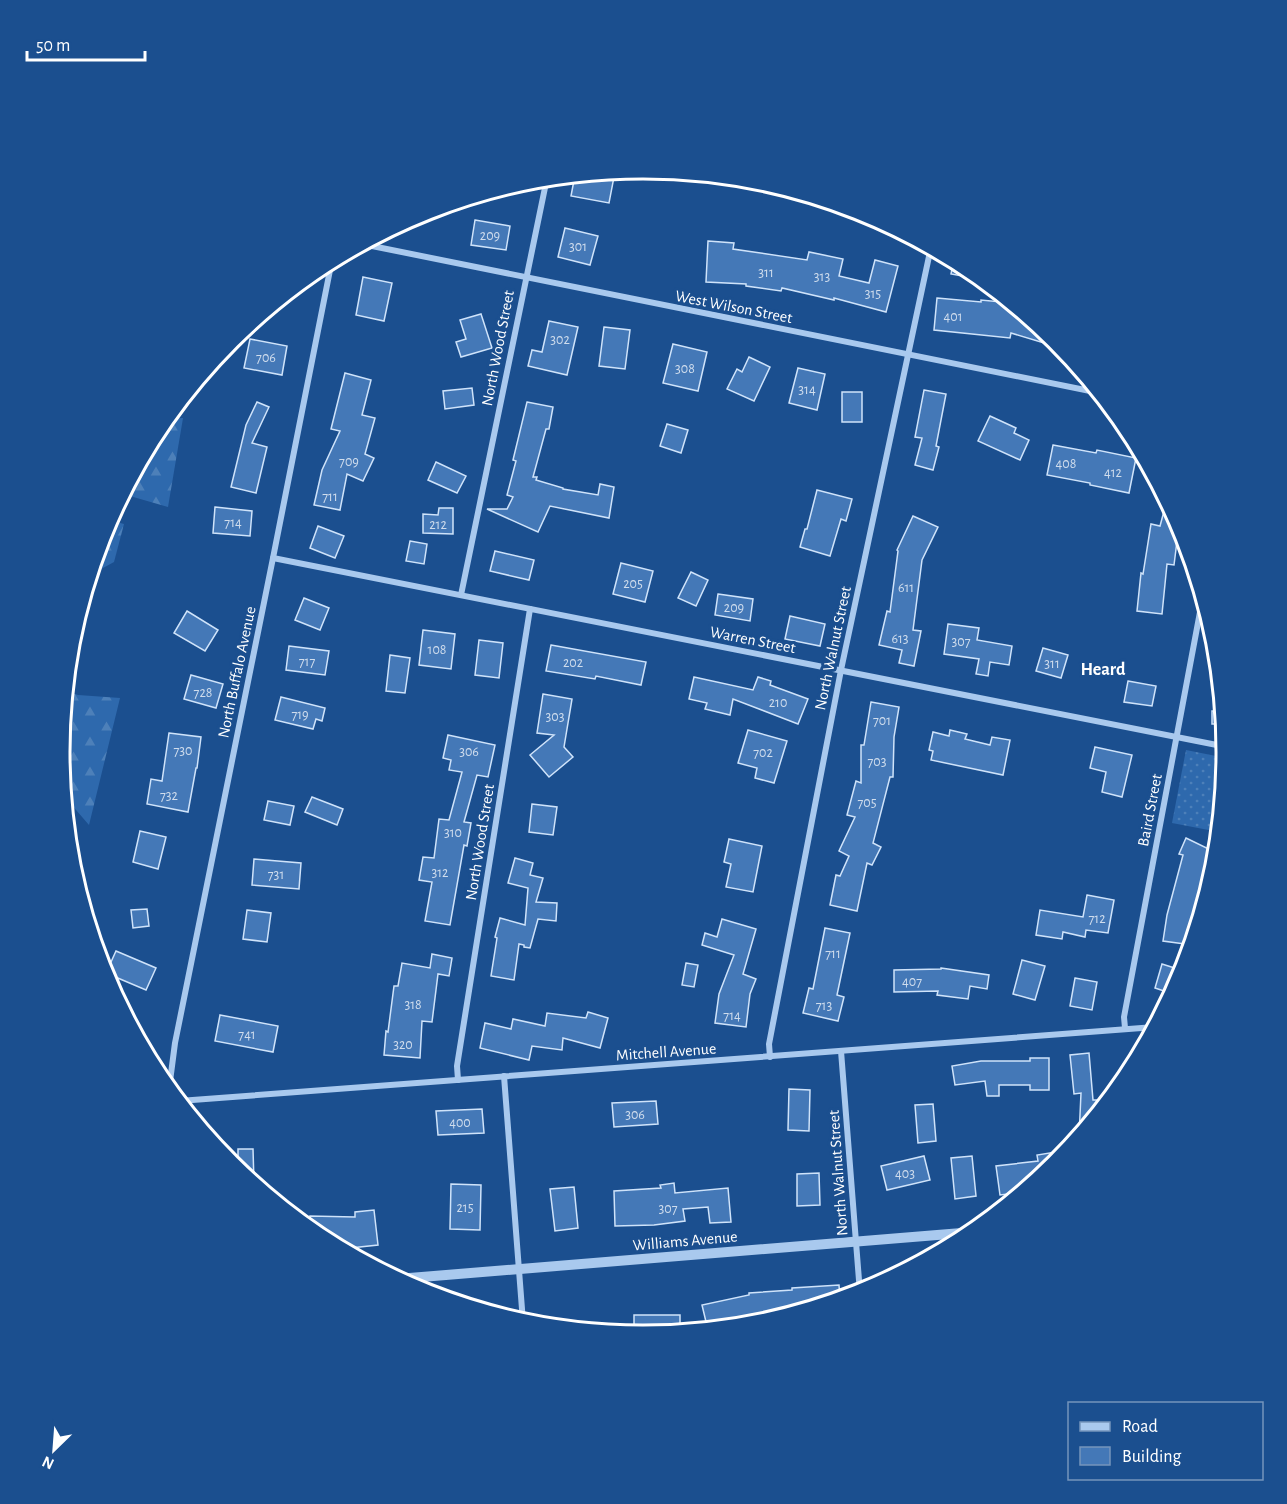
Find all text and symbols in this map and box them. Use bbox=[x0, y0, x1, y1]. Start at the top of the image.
scale bar bbox=[27, 24, 146, 62]
text: 50 m bbox=[36, 37, 70, 55]
house number: 209 bbox=[480, 229, 500, 243]
house number: 301 bbox=[569, 240, 587, 254]
house number: 311 bbox=[758, 266, 774, 280]
house number: 313 bbox=[814, 270, 830, 284]
house number: 315 bbox=[865, 287, 881, 301]
street label: West Wilson Street bbox=[674, 288, 794, 326]
street label: North Wood Street bbox=[479, 289, 517, 407]
house number: 401 bbox=[944, 310, 962, 324]
house number: 302 bbox=[550, 333, 570, 347]
house number: 706 bbox=[256, 351, 276, 365]
house number: 308 bbox=[675, 362, 695, 376]
house number: 314 bbox=[798, 383, 816, 397]
house number: 709 bbox=[339, 455, 359, 469]
house number: 408 bbox=[1056, 457, 1076, 471]
house number: 412 bbox=[1104, 466, 1122, 480]
house number: 711 bbox=[322, 490, 338, 504]
house number: 714 bbox=[224, 516, 242, 530]
house number: 212 bbox=[429, 518, 447, 532]
house number: 205 bbox=[623, 577, 643, 591]
house number: 611 bbox=[898, 581, 914, 595]
street label: North Walnut Street bbox=[812, 585, 854, 712]
house number: 209 bbox=[724, 601, 744, 615]
street label: North Buffalo Avenue bbox=[215, 605, 259, 739]
street label: Warren Street bbox=[709, 624, 797, 656]
house number: 613 bbox=[891, 632, 909, 646]
house number: 307 bbox=[952, 635, 971, 649]
house number: 108 bbox=[428, 643, 446, 657]
house number: 717 bbox=[299, 655, 315, 669]
house number: 202 bbox=[563, 656, 583, 670]
house number: 311 bbox=[1044, 657, 1060, 671]
district label: Heard bbox=[1081, 661, 1126, 679]
house number: 728 bbox=[194, 686, 212, 700]
house number: 210 bbox=[769, 696, 787, 710]
house number: 719 bbox=[291, 708, 309, 722]
house number: 303 bbox=[546, 710, 565, 724]
house number: 701 bbox=[873, 714, 891, 728]
house number: 730 bbox=[174, 744, 193, 758]
house number: 306 bbox=[459, 745, 479, 759]
house number: 702 bbox=[753, 746, 773, 760]
house number: 703 bbox=[868, 755, 887, 769]
street label: Baird Street bbox=[1135, 773, 1165, 848]
street label: North Wood Street bbox=[463, 783, 497, 901]
house number: 732 bbox=[160, 789, 178, 803]
house number: 705 bbox=[857, 796, 877, 810]
house number: 310 bbox=[444, 826, 462, 840]
house number: 312 bbox=[432, 866, 448, 880]
house number: 731 bbox=[268, 868, 284, 882]
house number: 712 bbox=[1088, 912, 1106, 926]
house number: 711 bbox=[825, 947, 841, 961]
house number: 407 bbox=[902, 975, 922, 989]
house number: 318 bbox=[404, 998, 422, 1012]
house number: 713 bbox=[816, 999, 832, 1013]
house number: 714 bbox=[723, 1009, 741, 1023]
house number: 741 bbox=[238, 1028, 256, 1042]
house number: 320 bbox=[393, 1038, 413, 1052]
street label: Mitchell Avenue bbox=[615, 1041, 717, 1063]
house number: 306 bbox=[625, 1108, 645, 1122]
street label: North Walnut Street bbox=[826, 1109, 850, 1236]
house number: 400 bbox=[449, 1116, 471, 1130]
house number: 403 bbox=[895, 1167, 915, 1181]
house number: 215 bbox=[456, 1201, 474, 1215]
house number: 307 bbox=[659, 1202, 678, 1216]
street label: Williams Avenue bbox=[632, 1228, 738, 1254]
legend bbox=[1068, 1402, 1263, 1480]
text: Road bbox=[1122, 1418, 1158, 1436]
north arrow bbox=[24, 1420, 84, 1480]
text: Building bbox=[1122, 1448, 1182, 1466]
text: N bbox=[40, 1453, 57, 1472]

